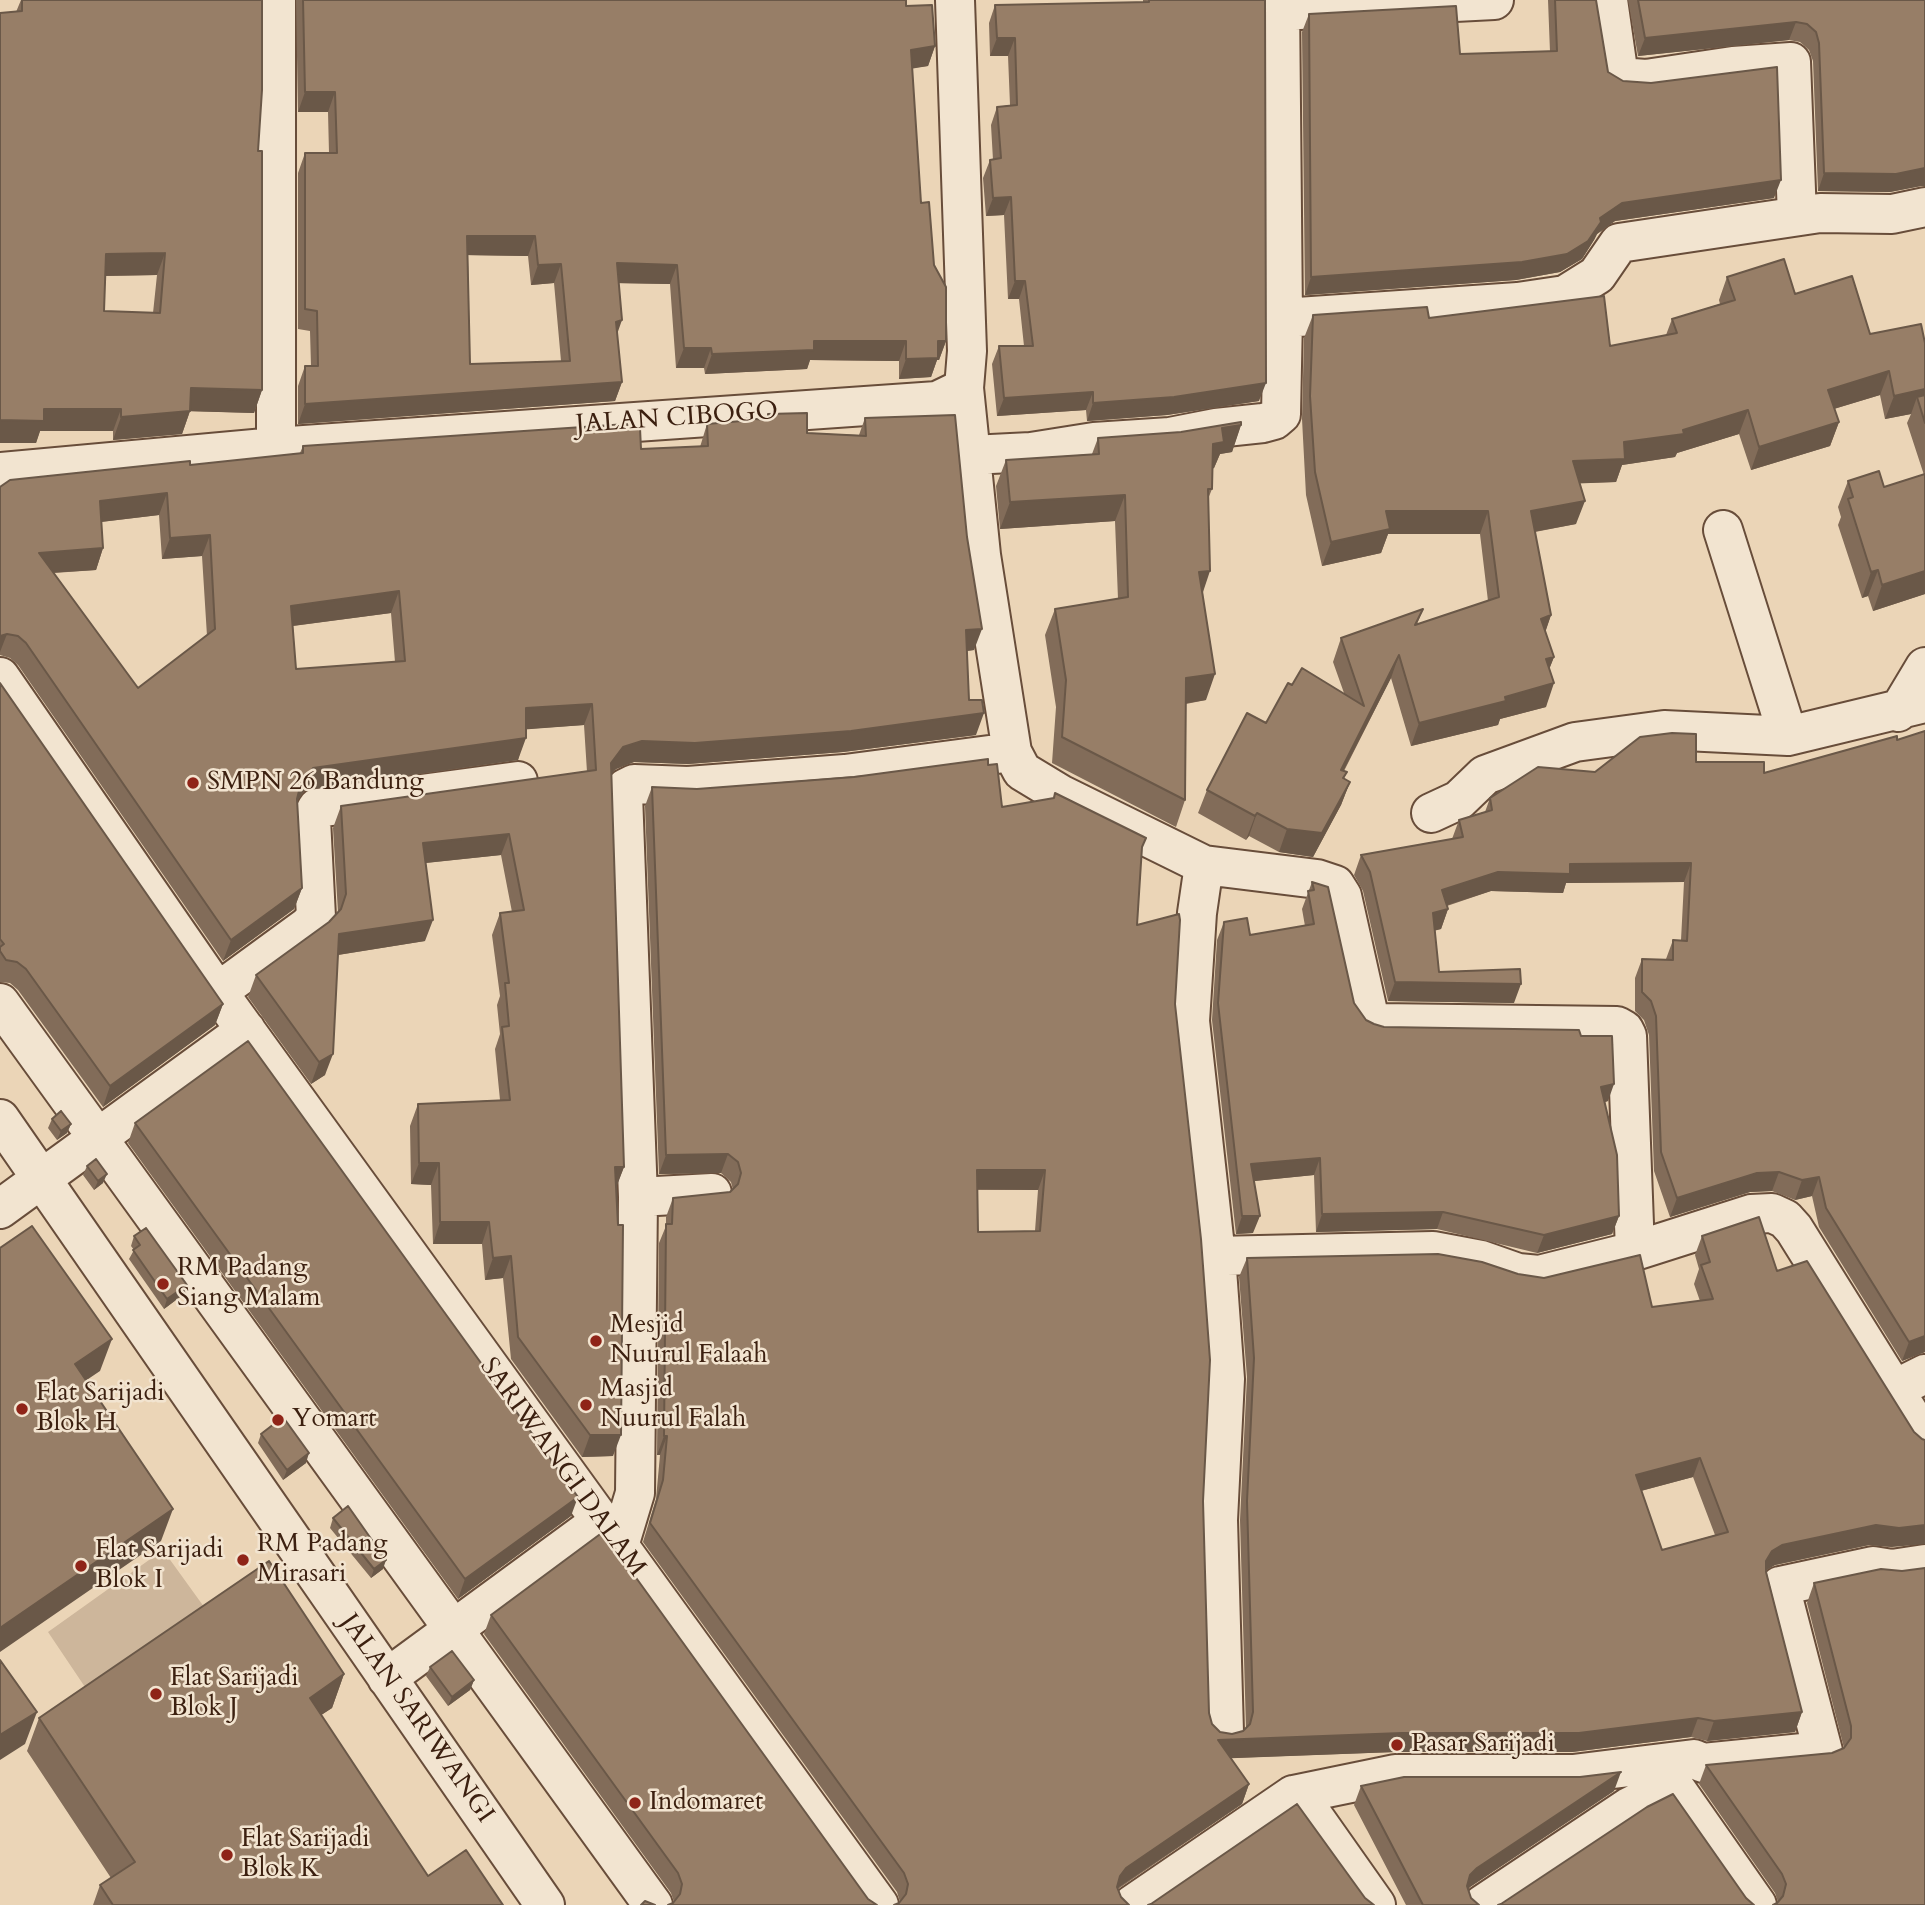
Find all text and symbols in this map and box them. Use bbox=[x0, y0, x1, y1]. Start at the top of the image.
street label: JALAN CIBOGO bbox=[575, 396, 779, 442]
place label: SMPN 26 Bandung bbox=[207, 767, 424, 799]
marker: SMPN 26 Bandung bbox=[185, 775, 201, 791]
place label: RM Padang Siang Malam bbox=[177, 1253, 320, 1314]
marker: RM Padang Siang Malam bbox=[155, 1276, 171, 1292]
place label: Mesjid Nuurul Falaah bbox=[610, 1310, 767, 1372]
marker: Mesjid Nuurul Falaah bbox=[588, 1333, 604, 1349]
street label: SARIWANGI DALAM bbox=[472, 1353, 652, 1583]
place label: Masjid Nuurul Falah bbox=[600, 1374, 746, 1436]
place label: Flat Sarijadi Blok H bbox=[36, 1378, 165, 1440]
marker: Masjid Nuurul Falah bbox=[578, 1397, 594, 1413]
marker: Flat Sarijadi Blok H bbox=[14, 1401, 30, 1417]
place label: Yomart bbox=[292, 1404, 376, 1436]
marker: Yomart bbox=[270, 1412, 286, 1428]
place label: RM Padang Mirasari bbox=[257, 1529, 388, 1590]
place label: Flat Sarijadi Blok I bbox=[95, 1535, 224, 1596]
marker: RM Padang Mirasari bbox=[235, 1552, 251, 1568]
marker: Flat Sarijadi Blok I bbox=[73, 1558, 89, 1574]
street label: JALAN SARIWANGI bbox=[332, 1609, 500, 1829]
place label: Flat Sarijadi Blok J bbox=[170, 1663, 299, 1724]
marker: Flat Sarijadi Blok J bbox=[148, 1686, 164, 1702]
place label: Pasar Sarijadi bbox=[1411, 1729, 1555, 1761]
marker: Pasar Sarijadi bbox=[1389, 1737, 1405, 1753]
place label: Indomaret bbox=[649, 1787, 763, 1819]
marker: Indomaret bbox=[627, 1795, 643, 1811]
place label: Flat Sarijadi Blok K bbox=[241, 1824, 370, 1885]
marker: Flat Sarijadi Blok K bbox=[219, 1847, 235, 1863]

